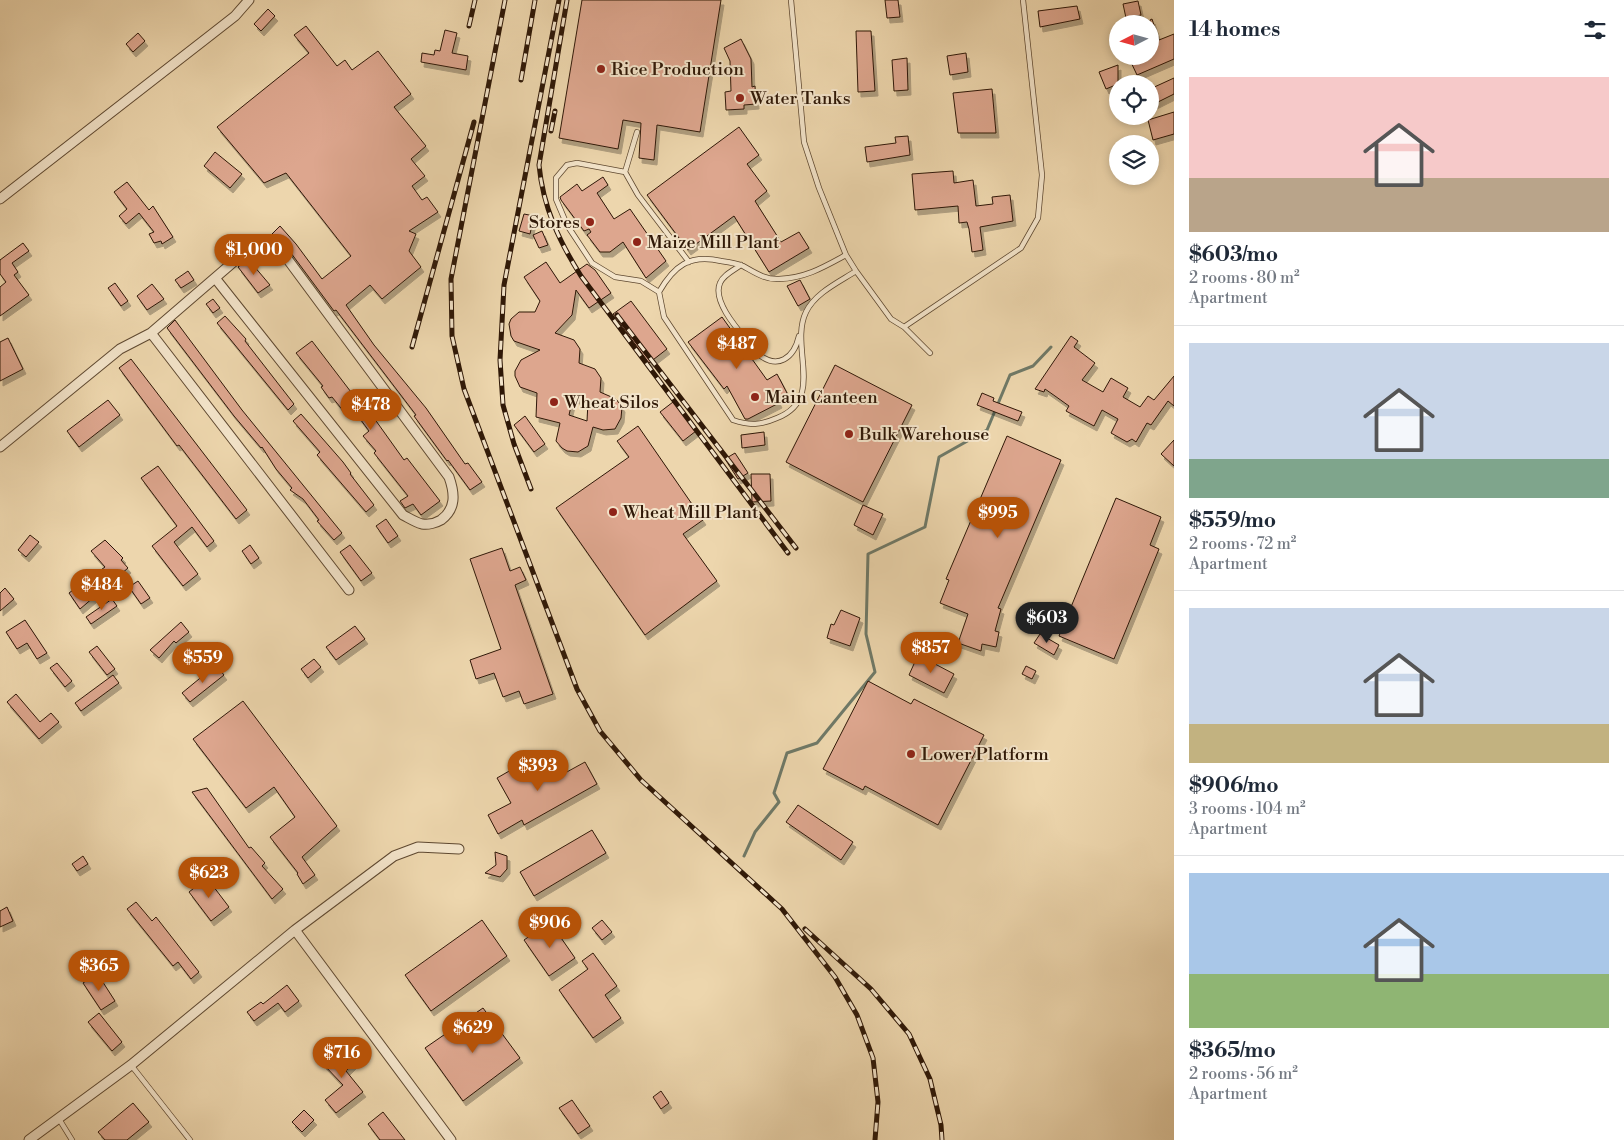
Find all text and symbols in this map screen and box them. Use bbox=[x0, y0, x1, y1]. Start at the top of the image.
north arrow bbox=[1109, 15, 1159, 65]
map controls bbox=[1109, 15, 1159, 185]
icon: filters bbox=[1581, 16, 1609, 44]
text: 14 homes bbox=[1189, 17, 1280, 43]
place label: Rice Production bbox=[611, 58, 744, 81]
marker: Rice Production bbox=[595, 63, 607, 75]
button: locate bbox=[1109, 75, 1159, 125]
place label: Water Tanks bbox=[749, 87, 851, 110]
marker: Water Tanks bbox=[734, 92, 746, 104]
icon: home bbox=[1354, 110, 1444, 200]
button: layers bbox=[1109, 135, 1159, 185]
place label: Stores bbox=[529, 211, 580, 234]
marker: Stores bbox=[584, 216, 596, 228]
place label: Maize Mill Plant bbox=[647, 231, 780, 254]
pin: $1,000 bbox=[213, 234, 295, 276]
marker: Maize Mill Plant bbox=[631, 236, 643, 248]
text: $1,000 bbox=[225, 240, 283, 260]
text: $603/mo bbox=[1189, 242, 1278, 268]
text: 2 rooms · 80 m² bbox=[1189, 268, 1300, 288]
text: Apartment bbox=[1189, 288, 1268, 308]
pin: $487 bbox=[707, 328, 767, 370]
text: $487 bbox=[717, 334, 757, 354]
icon: home bbox=[1354, 375, 1444, 465]
place label: Main Canteen bbox=[765, 386, 878, 409]
pin: $478 bbox=[341, 388, 401, 431]
place label: Wheat Silos bbox=[563, 391, 659, 414]
marker: Main Canteen bbox=[749, 391, 761, 403]
text: $478 bbox=[352, 395, 390, 415]
marker: Wheat Silos bbox=[548, 396, 560, 408]
place label: Bulk Warehouse bbox=[858, 423, 989, 446]
marker: Bulk Warehouse bbox=[843, 428, 855, 440]
pin: $995 bbox=[968, 496, 1028, 539]
place label: Wheat Mill Plant bbox=[622, 501, 759, 524]
text: $995 bbox=[978, 503, 1018, 523]
marker: Wheat Mill Plant bbox=[607, 506, 619, 518]
text: $559/mo bbox=[1189, 508, 1276, 534]
text: 2 rooms · 72 m² bbox=[1189, 534, 1296, 554]
text: Apartment bbox=[1189, 554, 1268, 574]
pin: $484 bbox=[72, 568, 132, 611]
text: $484 bbox=[81, 575, 123, 595]
pin: $603 bbox=[1017, 602, 1077, 644]
text: $603 bbox=[1027, 608, 1067, 628]
pin: $857 bbox=[901, 632, 961, 674]
text: $857 bbox=[912, 638, 950, 658]
icon: home bbox=[1354, 640, 1444, 730]
pin: $559 bbox=[173, 642, 233, 684]
text: $559 bbox=[183, 648, 223, 668]
place label: Lower Platform bbox=[921, 743, 1049, 766]
marker: Lower Platform bbox=[905, 748, 917, 760]
pin: $393 bbox=[508, 750, 568, 792]
text: $393 bbox=[519, 756, 557, 776]
text: $906/mo bbox=[1189, 773, 1279, 799]
text: 3 rooms · 104 m² bbox=[1189, 799, 1306, 819]
text: Apartment bbox=[1189, 819, 1268, 839]
pin: $623 bbox=[179, 856, 239, 899]
text: $623 bbox=[189, 863, 229, 883]
icon: home bbox=[1354, 905, 1444, 995]
pin: $906 bbox=[520, 906, 580, 949]
text: $906 bbox=[529, 913, 571, 933]
pin: $365 bbox=[69, 950, 129, 992]
text: $365 bbox=[79, 956, 119, 976]
pin: $629 bbox=[443, 1012, 503, 1054]
text: $629 bbox=[453, 1018, 493, 1038]
pin: $716 bbox=[312, 1036, 372, 1079]
text: $365/mo bbox=[1189, 1038, 1276, 1064]
text: $716 bbox=[324, 1043, 360, 1063]
text: 2 rooms · 56 m² bbox=[1189, 1064, 1298, 1084]
text: Apartment bbox=[1189, 1084, 1268, 1104]

